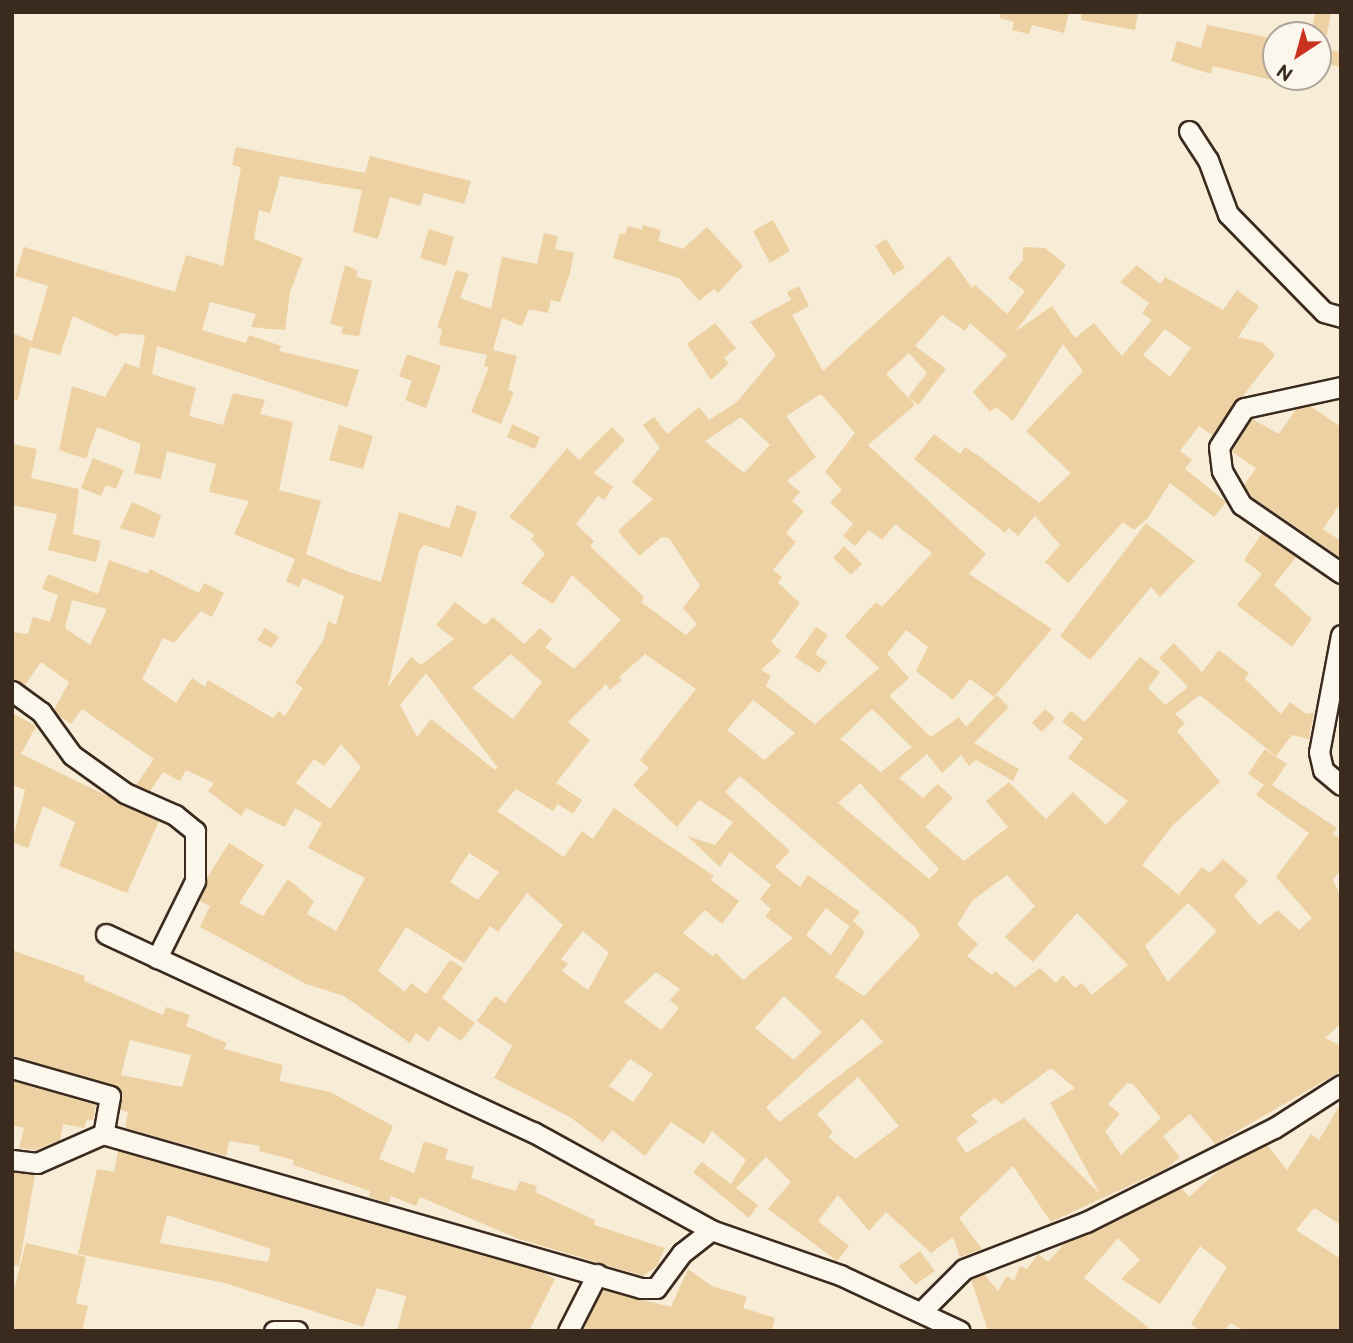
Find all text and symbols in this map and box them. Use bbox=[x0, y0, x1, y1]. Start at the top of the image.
north arrow bbox=[1262, 21, 1332, 91]
text: N bbox=[1273, 58, 1298, 85]

